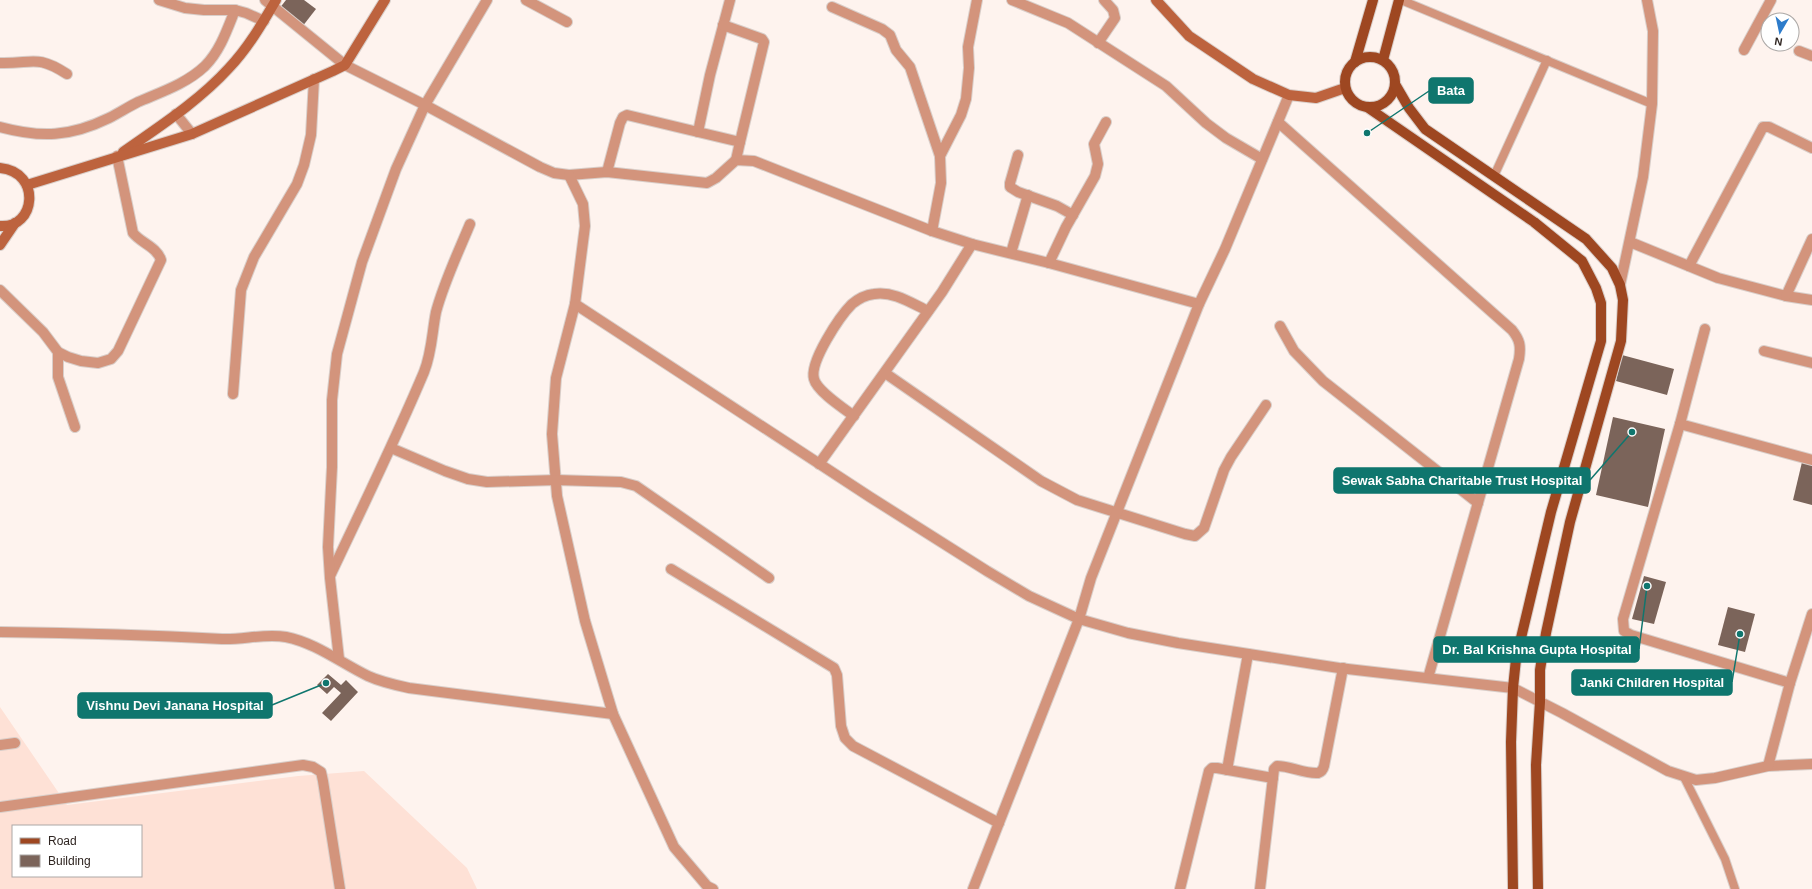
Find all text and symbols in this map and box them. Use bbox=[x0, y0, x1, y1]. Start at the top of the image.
north arrow bbox=[1760, 12, 1800, 52]
text: N bbox=[1774, 35, 1783, 48]
callout: Bata bbox=[1429, 78, 1473, 103]
text: Bata bbox=[1437, 83, 1466, 98]
callout: Sewak Sabha Charitable Trust Hospital bbox=[1334, 468, 1590, 493]
text: Sewak Sabha Charitable Trust Hospital bbox=[1342, 473, 1582, 488]
callout: Dr. Bal Krishna Gupta Hospital bbox=[1434, 637, 1639, 662]
text: Dr. Bal Krishna Gupta Hospital bbox=[1442, 642, 1632, 657]
callout: Janki Children Hospital bbox=[1572, 670, 1732, 695]
text: Janki Children Hospital bbox=[1580, 675, 1724, 690]
callout: Vishnu Devi Janana Hospital bbox=[78, 693, 272, 718]
text: Vishnu Devi Janana Hospital bbox=[86, 698, 264, 713]
legend bbox=[12, 825, 142, 877]
text: Road bbox=[48, 834, 77, 848]
text: Building bbox=[48, 854, 91, 868]

